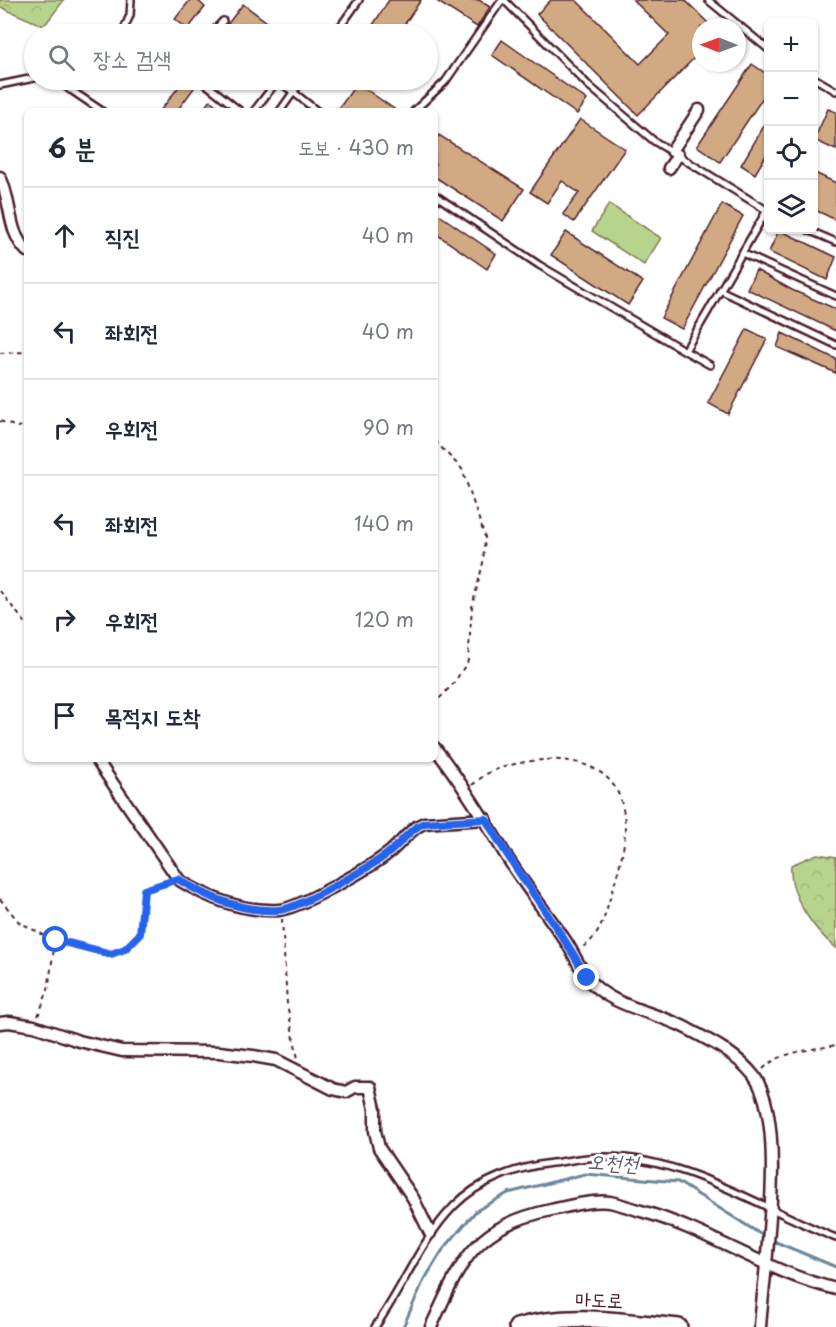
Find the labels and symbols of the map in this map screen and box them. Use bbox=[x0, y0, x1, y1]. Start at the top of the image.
north arrow bbox=[692, 18, 746, 72]
route start bbox=[42, 926, 68, 952]
route end bbox=[573, 964, 599, 990]
water label: 오천천 bbox=[587, 1144, 641, 1178]
street label: 마도로 bbox=[574, 1283, 624, 1315]

